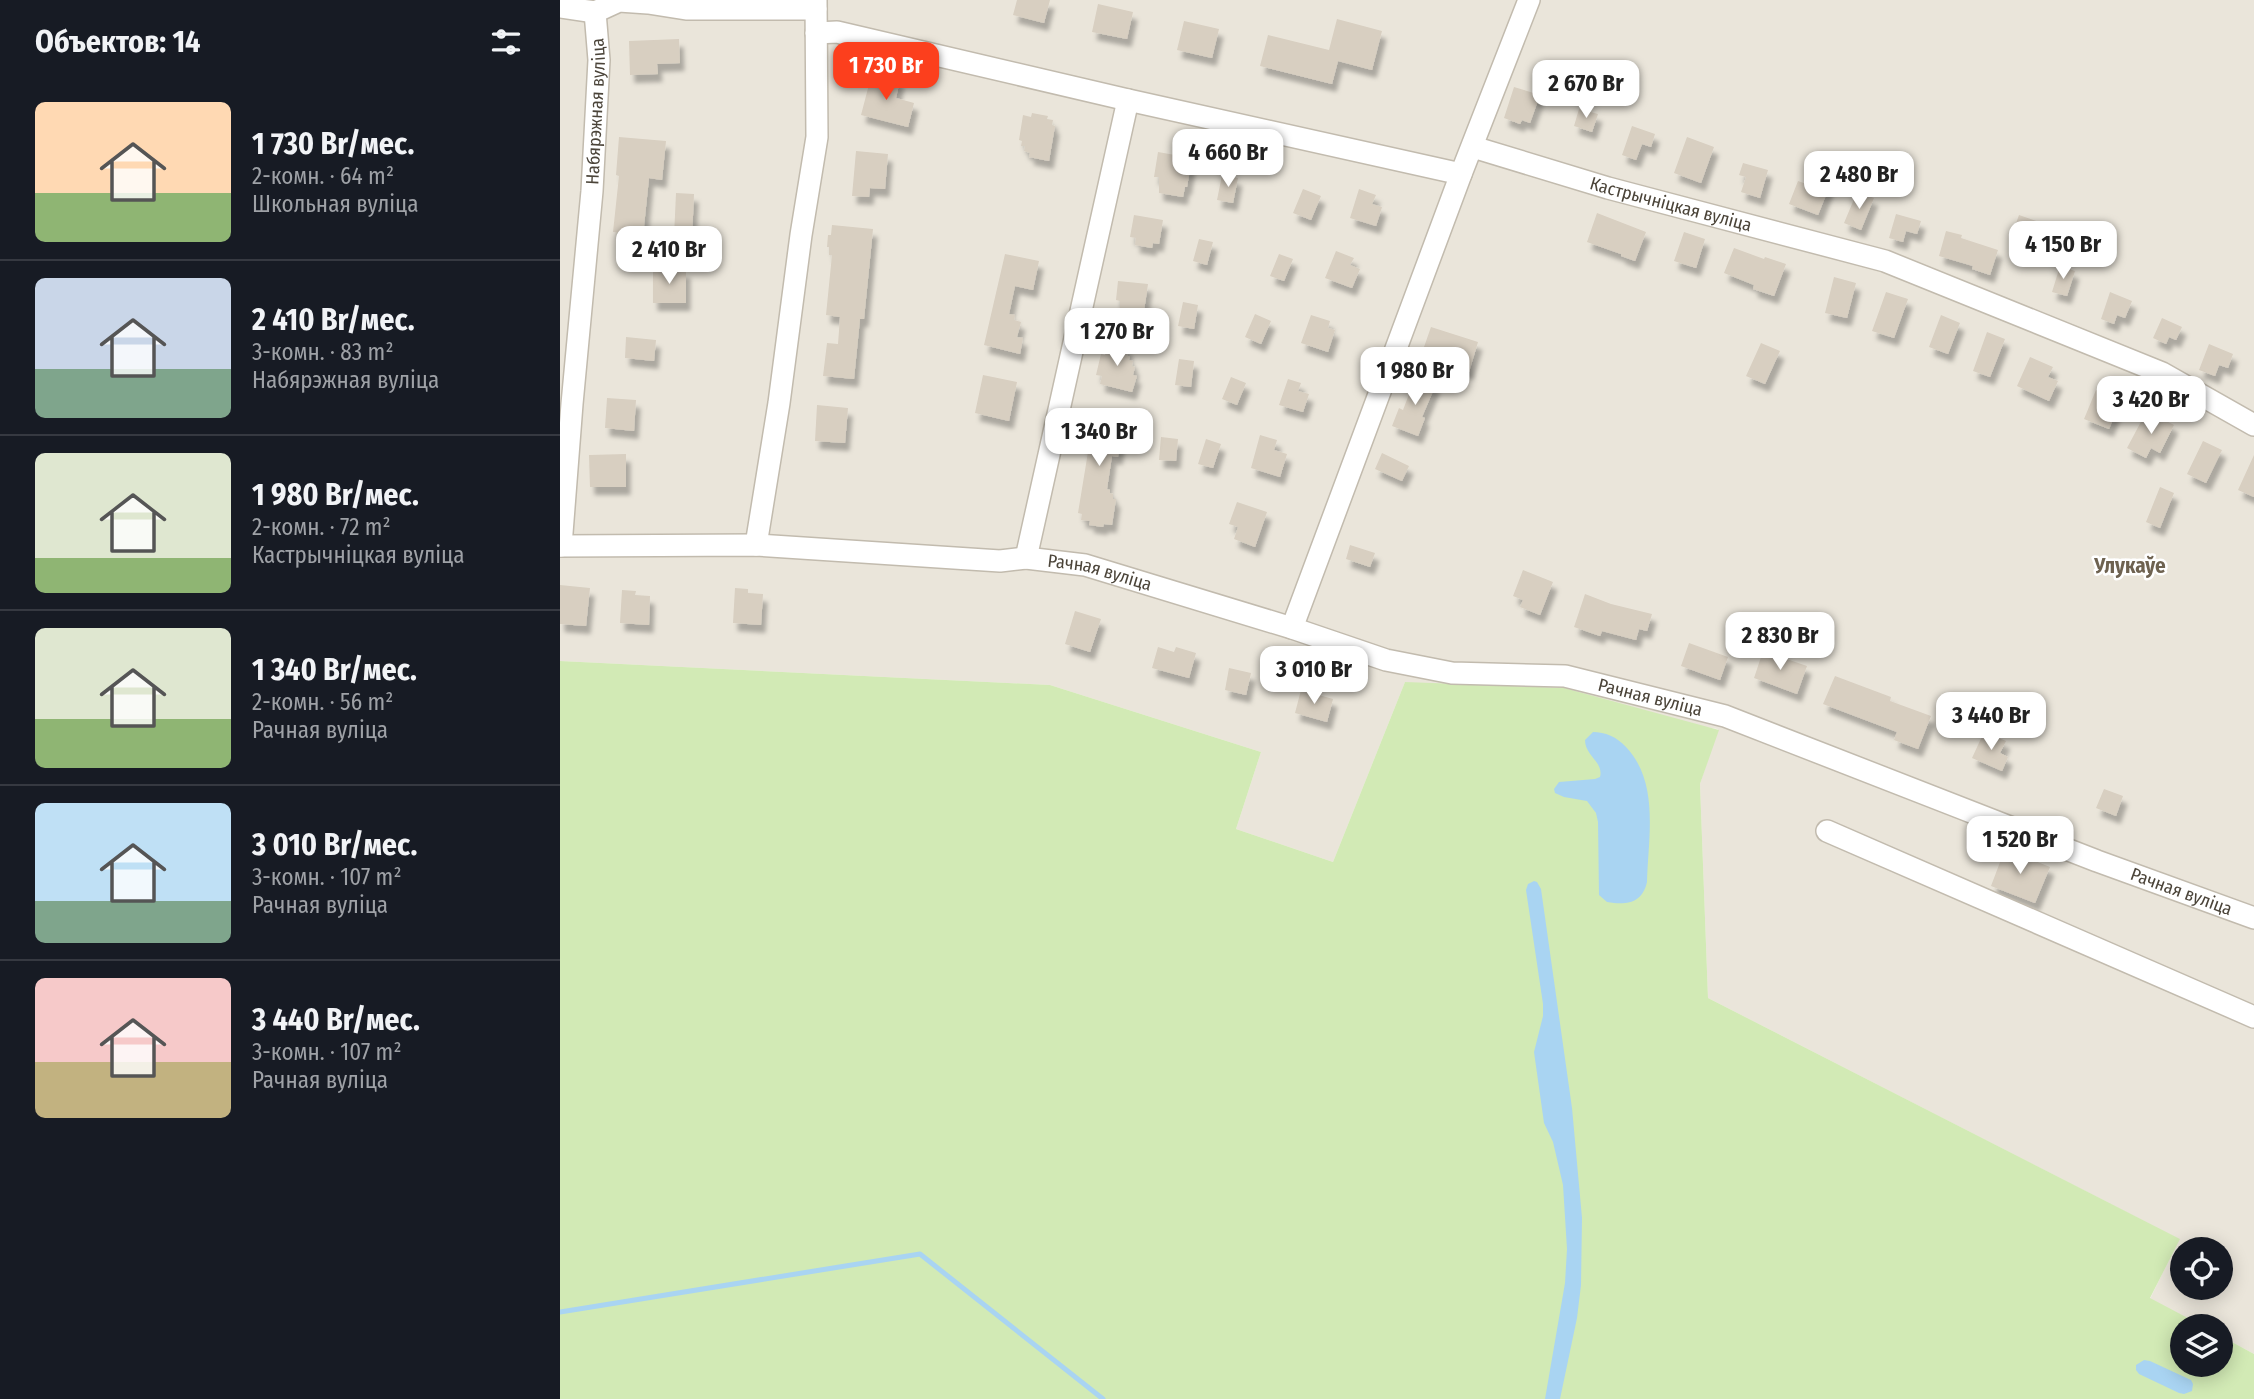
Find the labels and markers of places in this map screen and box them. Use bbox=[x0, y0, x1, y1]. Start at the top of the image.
pin: 1 730 Br bbox=[814, 42, 958, 102]
pin: 2 670 Br bbox=[1514, 60, 1658, 120]
pin: 4 660 Br bbox=[1156, 130, 1300, 189]
pin: 2 480 Br bbox=[1787, 152, 1931, 211]
pin: 4 150 Br bbox=[1991, 222, 2135, 281]
pin: 2 410 Br bbox=[597, 226, 741, 286]
pin: 1 270 Br bbox=[1045, 308, 1189, 368]
pin: 1 980 Br bbox=[1343, 348, 1487, 407]
pin: 3 420 Br bbox=[2079, 376, 2223, 436]
pin: 1 340 Br bbox=[1027, 408, 1171, 468]
pin: 2 830 Br bbox=[1708, 612, 1852, 672]
pin: 3 010 Br bbox=[1242, 646, 1386, 706]
pin: 3 440 Br bbox=[1919, 692, 2063, 752]
pin: 1 520 Br bbox=[1948, 816, 2092, 876]

